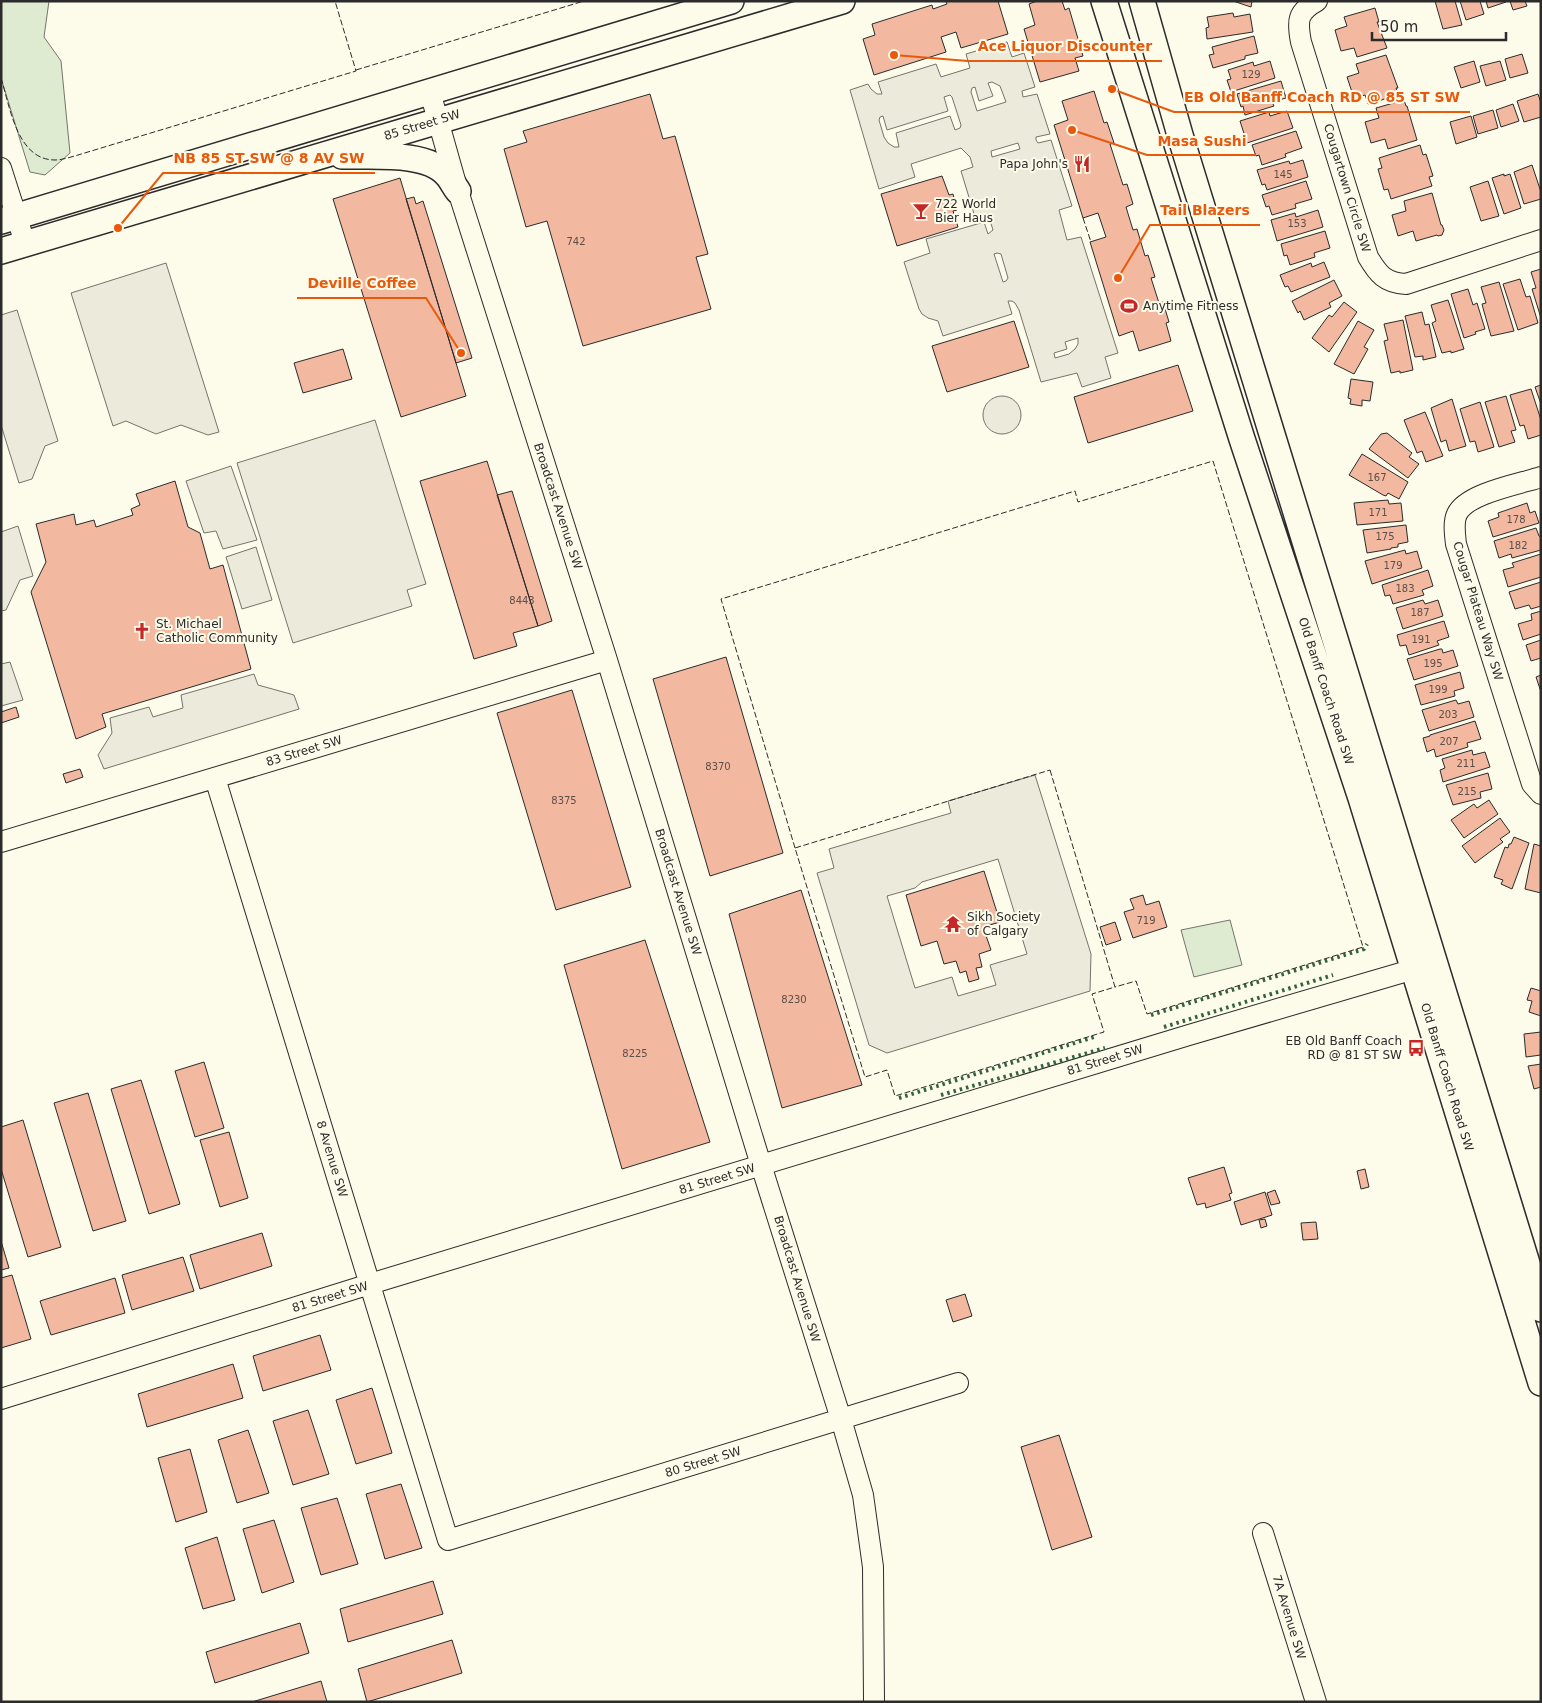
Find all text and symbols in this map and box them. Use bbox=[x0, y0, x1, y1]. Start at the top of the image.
scale bar bbox=[1372, 10, 1506, 42]
text: 50 m bbox=[1380, 18, 1418, 36]
callout: Ace Liquor Discounter bbox=[968, 32, 1162, 61]
text: Ace Liquor Discounter bbox=[978, 38, 1152, 54]
house number: 129 bbox=[1241, 69, 1261, 80]
callout: EB Old Banff Coach RD @ 85 ST SW bbox=[1174, 83, 1470, 112]
text: EB Old Banff Coach RD @ 85 ST SW bbox=[1184, 89, 1460, 105]
street label: 85 Street SW bbox=[382, 107, 462, 143]
street label: Cougartown Circle SW bbox=[1321, 122, 1373, 254]
callout: Masa Sushi bbox=[1147, 126, 1256, 155]
text: Masa Sushi bbox=[1157, 133, 1247, 149]
callout: NB 85 ST SW @ 8 AV SW bbox=[163, 144, 375, 173]
text: NB 85 ST SW @ 8 AV SW bbox=[173, 150, 365, 166]
restaurant icon: Papa John's bbox=[1072, 154, 1092, 174]
place label: Papa John's bbox=[1000, 157, 1068, 171]
house number: 145 bbox=[1273, 169, 1293, 180]
callout: Tail Blazers bbox=[1150, 196, 1260, 225]
place label: 722 World Bier Haus bbox=[935, 197, 996, 225]
bar icon: 722 World Bier Haus bbox=[911, 201, 931, 221]
text: Tail Blazers bbox=[1160, 202, 1250, 218]
house number: 153 bbox=[1287, 218, 1307, 229]
house number: 742 bbox=[566, 236, 586, 247]
callout: Deville Coffee bbox=[297, 269, 426, 298]
text: Deville Coffee bbox=[307, 275, 417, 291]
sports icon: Anytime Fitness bbox=[1119, 296, 1139, 316]
place label: Anytime Fitness bbox=[1143, 299, 1238, 313]
street label: Broadcast Avenue SW bbox=[531, 441, 585, 571]
house number: 167 bbox=[1367, 472, 1387, 483]
house number: 171 bbox=[1368, 507, 1388, 518]
house number: 178 bbox=[1506, 514, 1526, 525]
house number: 175 bbox=[1375, 531, 1395, 542]
street label: Cougar Plateau Way SW bbox=[1450, 540, 1506, 682]
house number: 182 bbox=[1508, 540, 1528, 551]
house number: 179 bbox=[1383, 560, 1403, 571]
house number: 183 bbox=[1395, 583, 1415, 594]
house number: 8443 bbox=[509, 595, 535, 606]
house number: 187 bbox=[1410, 607, 1430, 618]
street label: Old Banff Coach Road SW bbox=[1296, 616, 1356, 767]
place label: St. Michael Catholic Community bbox=[156, 617, 278, 645]
church icon: St. Michael Catholic Community bbox=[132, 621, 152, 641]
house number: 191 bbox=[1411, 634, 1431, 645]
house number: 195 bbox=[1423, 658, 1443, 669]
house number: 199 bbox=[1428, 684, 1448, 695]
house number: 203 bbox=[1438, 709, 1458, 720]
street label: 83 Street SW bbox=[264, 733, 344, 769]
house number: 207 bbox=[1439, 736, 1459, 747]
house number: 211 bbox=[1456, 758, 1476, 769]
house number: 8370 bbox=[705, 761, 731, 772]
house number: 215 bbox=[1457, 786, 1477, 797]
house number: 8375 bbox=[551, 795, 577, 806]
street label: Broadcast Avenue SW bbox=[652, 827, 704, 957]
place label: Sikh Society of Calgary bbox=[967, 910, 1040, 938]
temple icon: Sikh Society of Calgary bbox=[943, 914, 963, 934]
house number: 719 bbox=[1136, 915, 1156, 926]
house number: 8230 bbox=[781, 994, 807, 1005]
street label: Old Banff Coach Road SW bbox=[1418, 1001, 1476, 1153]
place label: EB Old Banff Coach RD @ 81 ST SW bbox=[1286, 1034, 1402, 1062]
bus stop icon: EB Old Banff Coach RD @ 81 ST SW bbox=[1406, 1038, 1426, 1058]
street label: 81 Street SW bbox=[1065, 1042, 1145, 1078]
house number: 8225 bbox=[622, 1048, 648, 1059]
street label: 8 Avenue SW bbox=[314, 1119, 350, 1199]
street label: 81 Street SW bbox=[677, 1161, 757, 1197]
street label: Broadcast Avenue SW bbox=[771, 1214, 823, 1344]
street label: 81 Street SW bbox=[290, 1279, 370, 1315]
street label: 80 Street SW bbox=[663, 1444, 743, 1480]
street label: 7A Avenue SW bbox=[1270, 1573, 1309, 1661]

